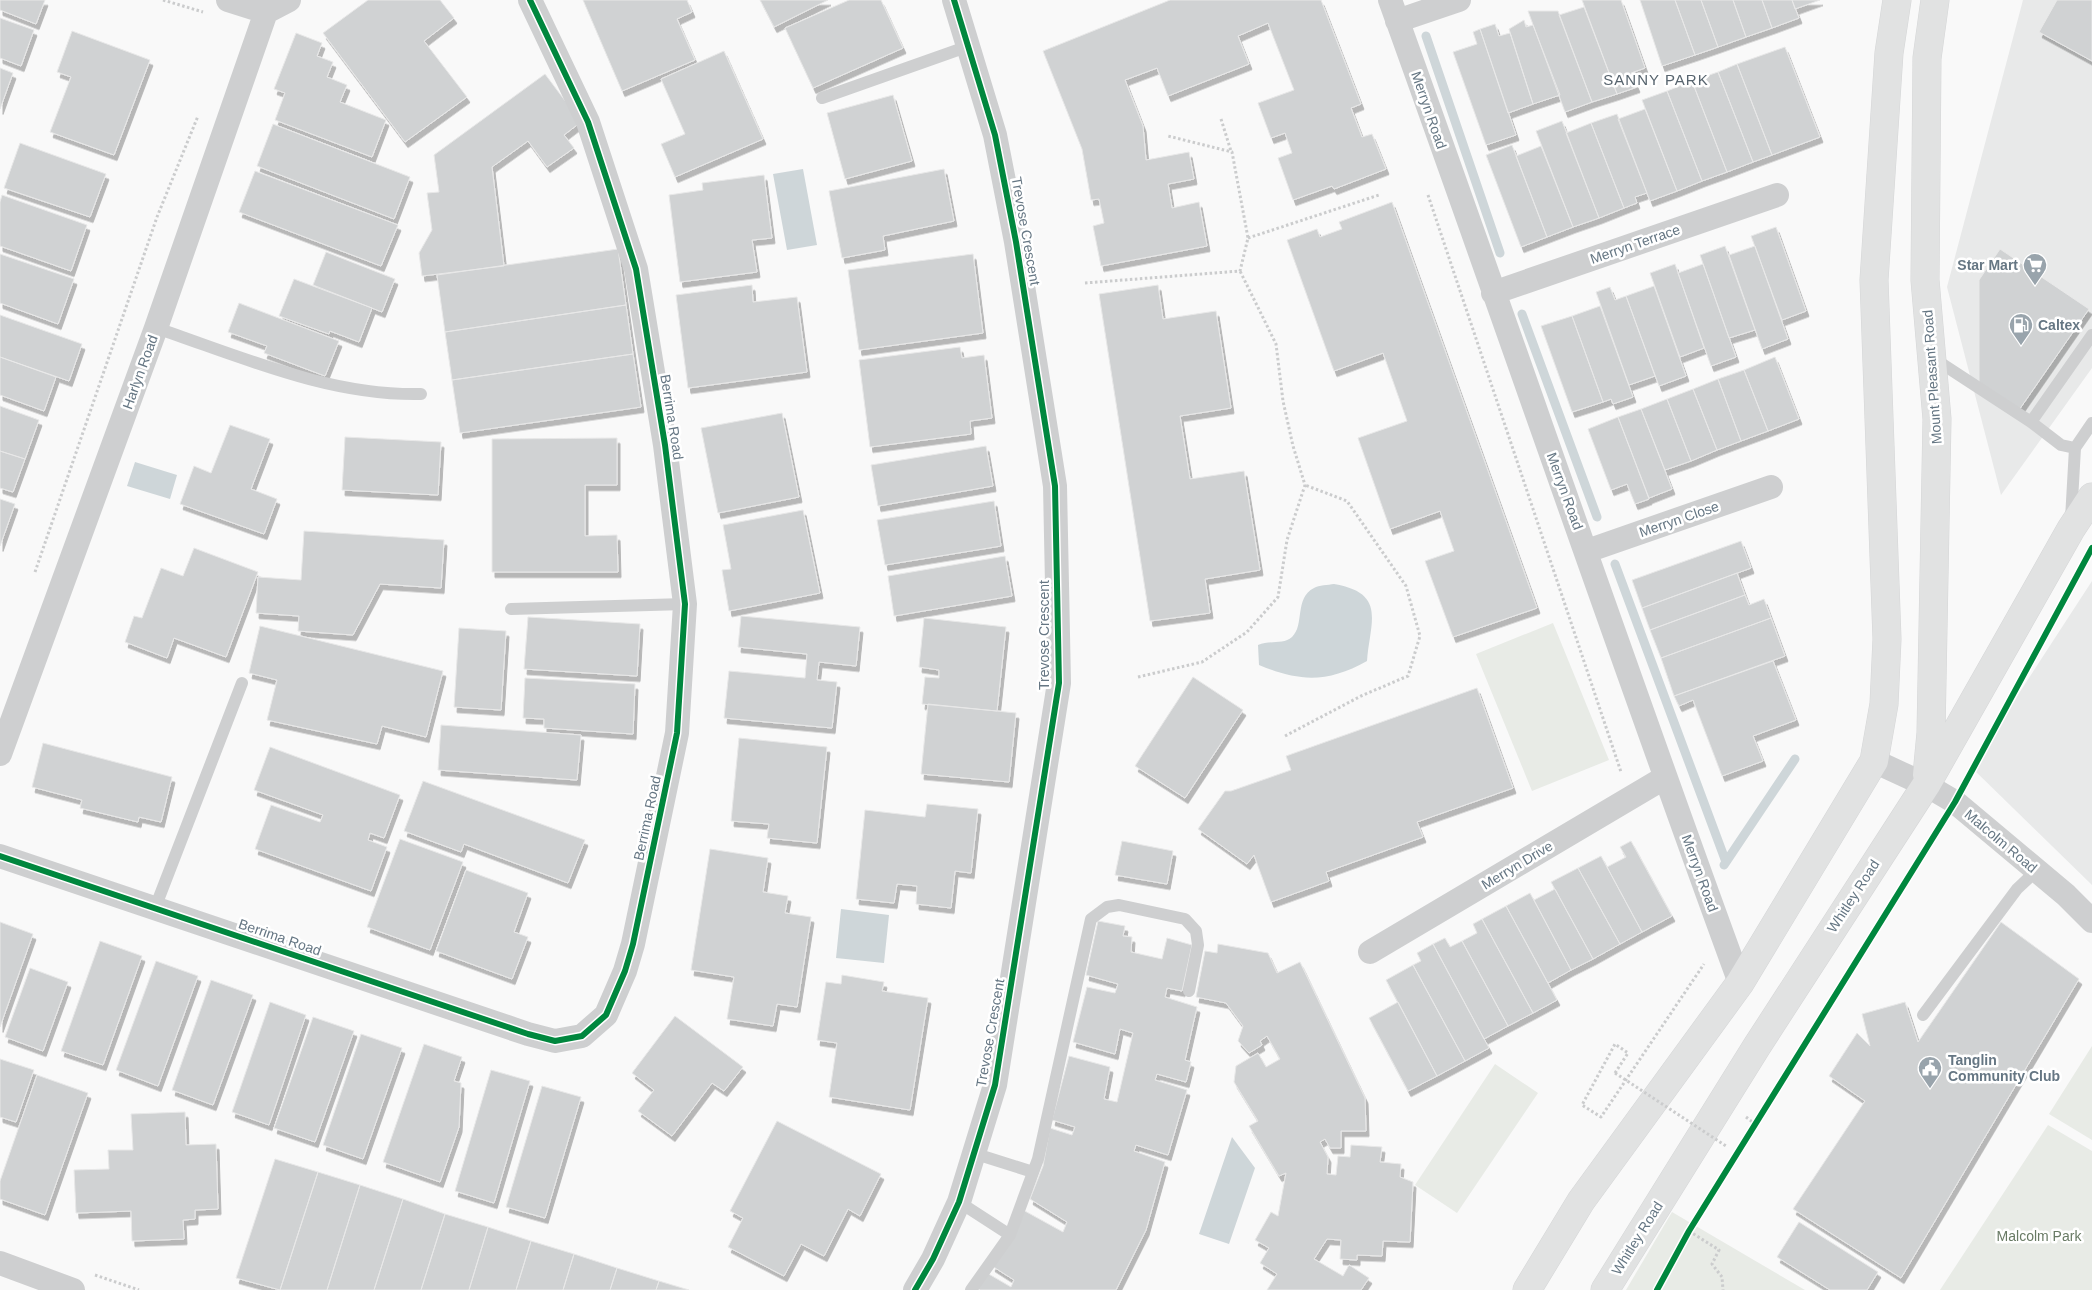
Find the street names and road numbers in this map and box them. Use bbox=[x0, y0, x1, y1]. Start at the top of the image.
street label: Merryn Road bbox=[1408, 69, 1450, 151]
street label: Trevose Crescent bbox=[1009, 175, 1043, 287]
street label: Merryn Terrace bbox=[1588, 221, 1682, 267]
street label: Mount Pleasant Road bbox=[1919, 309, 1945, 445]
street label: Harlyn Road bbox=[119, 333, 161, 411]
street label: Berrima Road bbox=[657, 373, 687, 461]
street label: Merryn Road bbox=[1544, 450, 1586, 532]
street label: Merryn Close bbox=[1637, 498, 1721, 540]
street label: Trevose Crescent bbox=[1036, 580, 1052, 690]
street label: Berrima Road bbox=[630, 774, 664, 862]
street label: Malcolm Road bbox=[1962, 806, 2040, 876]
street label: Merryn Road bbox=[1679, 832, 1721, 914]
street label: Merryn Drive bbox=[1479, 837, 1556, 892]
street label: Whitley Road bbox=[1824, 857, 1882, 935]
street label: Berrima Road bbox=[237, 915, 323, 959]
street label: Trevose Crescent bbox=[973, 977, 1007, 1089]
street label: Whitley Road bbox=[1608, 1198, 1666, 1278]

